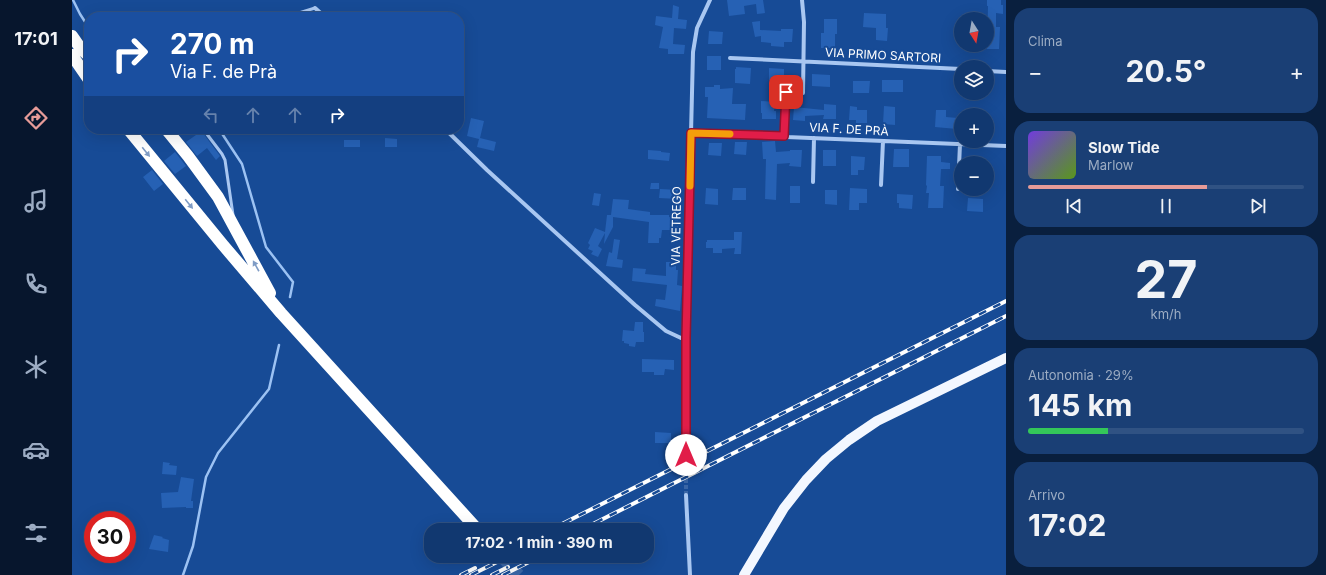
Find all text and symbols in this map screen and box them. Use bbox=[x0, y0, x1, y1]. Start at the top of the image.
north arrow bbox=[954, 12, 994, 52]
map controls bbox=[954, 12, 994, 196]
text: 270 m bbox=[170, 27, 255, 61]
text: 17:01 bbox=[14, 28, 58, 49]
icon: right bbox=[104, 28, 156, 80]
text: Clima bbox=[1028, 33, 1062, 49]
street label: VIA PRIMO SARTORI bbox=[824, 44, 942, 66]
text: 20.5° bbox=[1126, 53, 1206, 89]
text: − bbox=[1028, 59, 1043, 85]
text: + bbox=[1289, 59, 1304, 85]
button: layers bbox=[954, 60, 994, 100]
text: Via F. de Prà bbox=[170, 61, 277, 82]
pin bbox=[769, 75, 803, 109]
icon: arrive bbox=[775, 81, 797, 103]
icon: directions bbox=[22, 104, 50, 132]
icon: left bbox=[200, 104, 222, 126]
icon: ahead bbox=[242, 104, 264, 126]
icon: ahead bbox=[284, 104, 306, 126]
icon: right bbox=[326, 104, 348, 126]
button: + bbox=[954, 108, 994, 148]
street label: VIA F. DE PRÀ bbox=[809, 119, 889, 139]
text: Slow Tide bbox=[1088, 138, 1160, 157]
one-way arrow bbox=[142, 146, 150, 157]
button: − bbox=[954, 156, 994, 196]
text: Marlow bbox=[1088, 157, 1134, 173]
street label: VIA VETREGO bbox=[668, 186, 684, 266]
icon: music bbox=[22, 187, 50, 215]
icon: previous bbox=[1063, 195, 1085, 217]
icon: pause bbox=[1155, 195, 1177, 217]
icon: next bbox=[1247, 195, 1269, 217]
one-way arrow bbox=[185, 199, 194, 210]
text: 27 bbox=[1135, 248, 1198, 311]
one-way arrow bbox=[253, 260, 260, 272]
icon: phone bbox=[22, 270, 50, 298]
text: km/h bbox=[1151, 306, 1181, 322]
icon: climate bbox=[22, 353, 50, 381]
text: Autonomia · 29% bbox=[1028, 367, 1134, 383]
text: 145 km bbox=[1028, 387, 1132, 423]
position arrow bbox=[665, 434, 707, 476]
icon: car bbox=[22, 436, 50, 464]
text: Arrivo bbox=[1028, 487, 1065, 503]
text: 17:02 bbox=[1028, 507, 1107, 543]
speed limit sign: 30 bbox=[84, 511, 136, 563]
icon: filters bbox=[22, 519, 50, 547]
text: 17:02 · 1 min · 390 m bbox=[465, 533, 613, 552]

